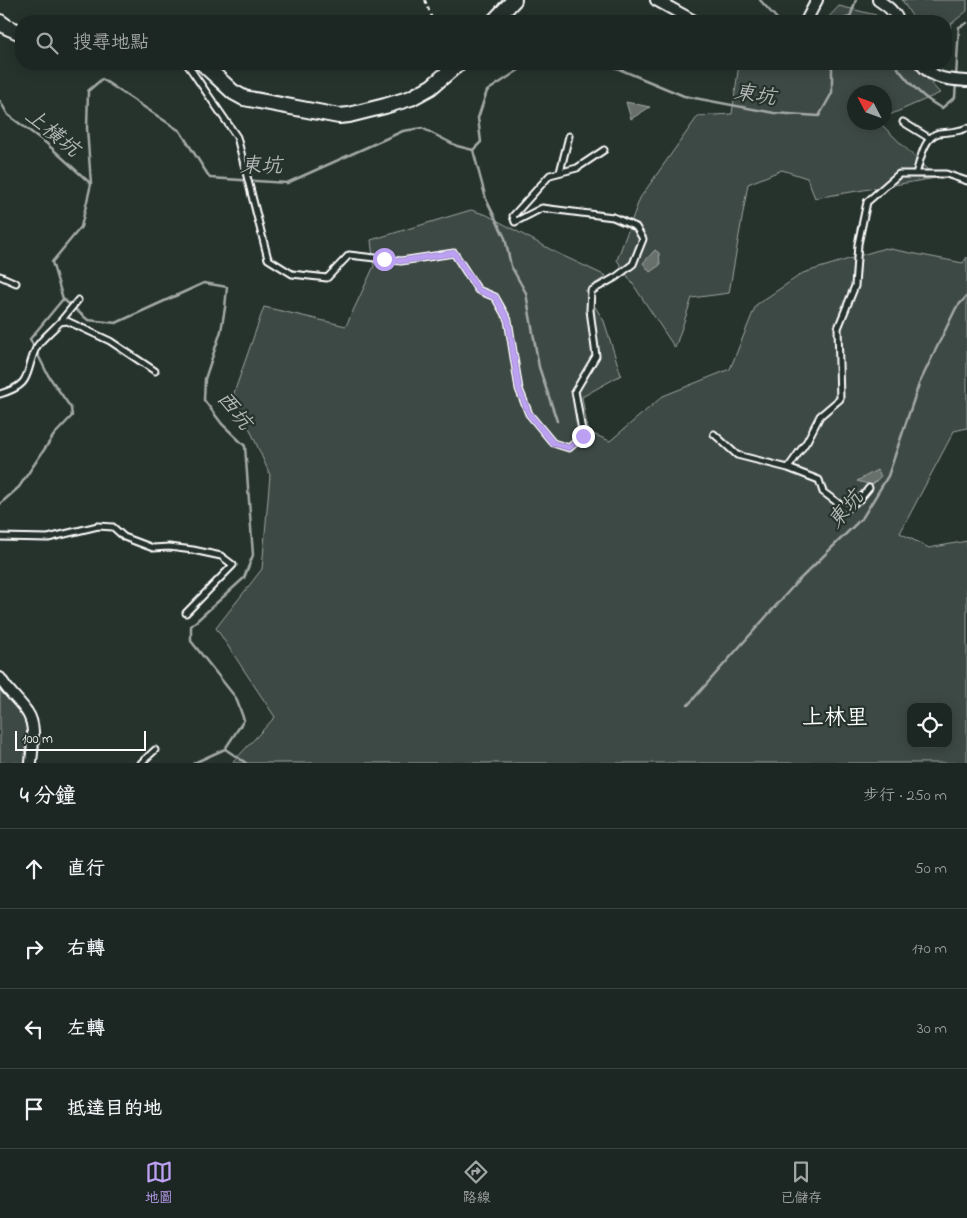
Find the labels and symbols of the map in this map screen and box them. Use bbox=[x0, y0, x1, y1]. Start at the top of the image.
water label: 東坑 bbox=[732, 78, 780, 114]
north arrow bbox=[847, 85, 892, 130]
water label: 上橫坑 bbox=[18, 102, 87, 166]
water label: 東坑 bbox=[240, 152, 284, 182]
route start bbox=[373, 248, 396, 271]
water label: 西坑 bbox=[209, 385, 260, 439]
route end bbox=[572, 425, 595, 448]
water label: 東坑 bbox=[822, 483, 873, 536]
district label: 上林里 bbox=[802, 703, 868, 735]
scale bar bbox=[15, 728, 146, 751]

